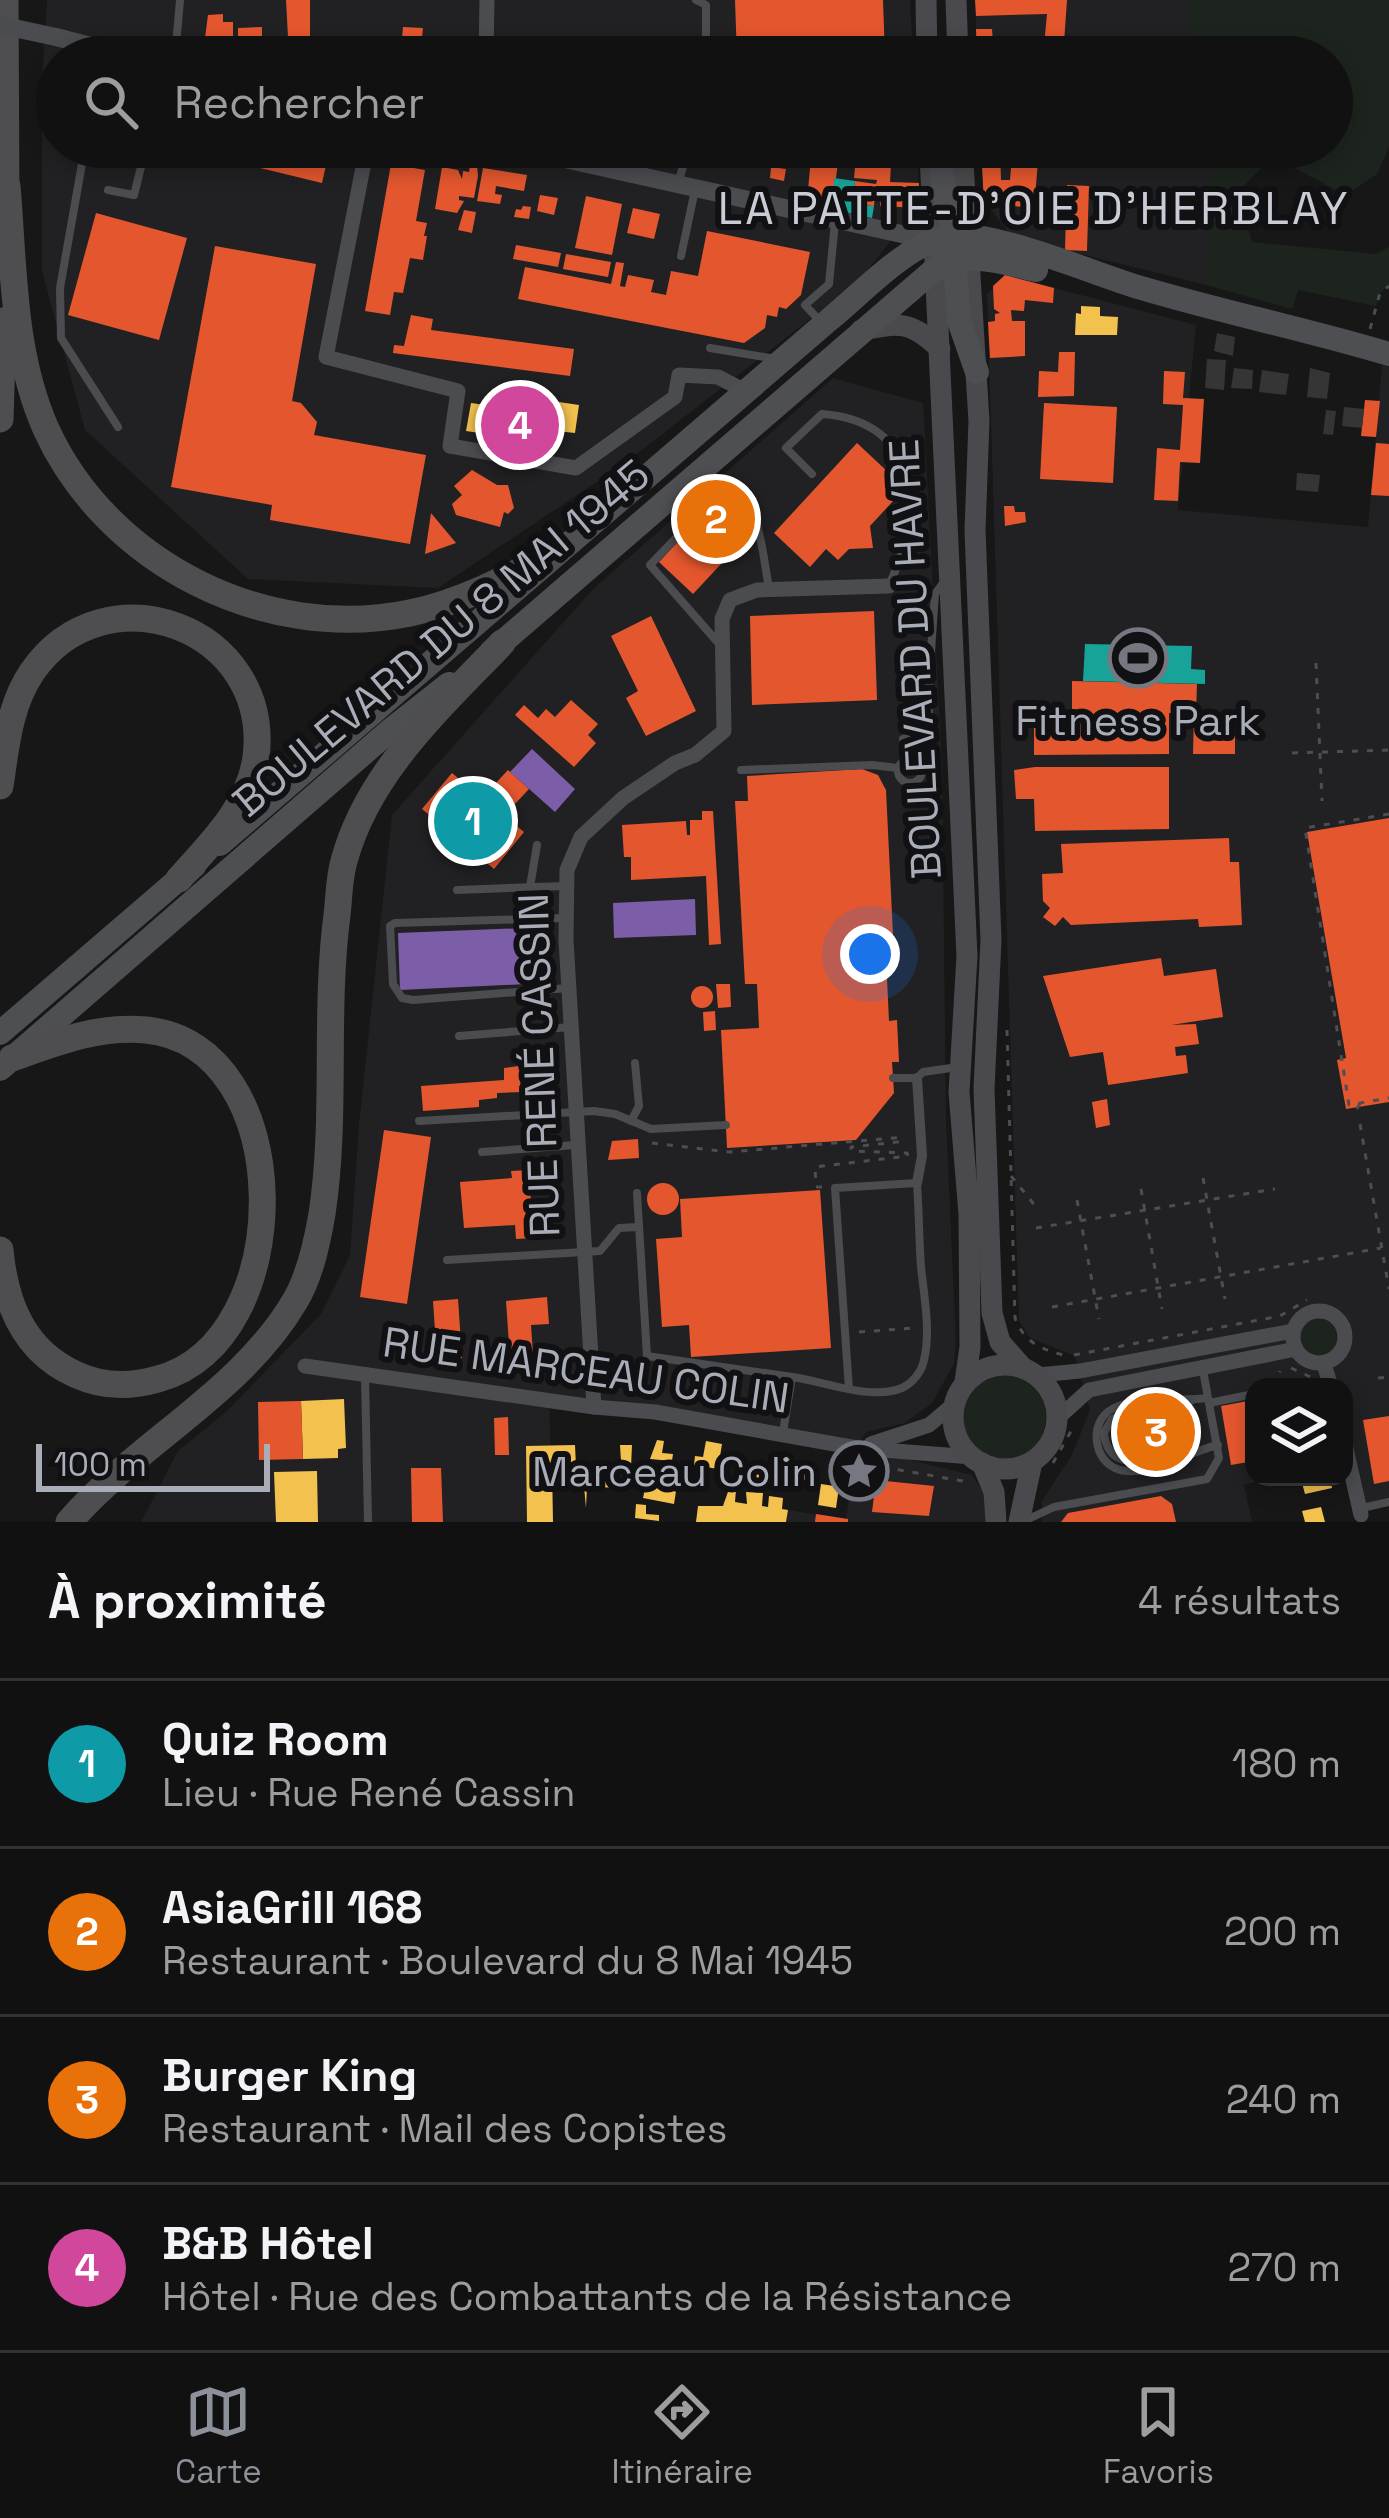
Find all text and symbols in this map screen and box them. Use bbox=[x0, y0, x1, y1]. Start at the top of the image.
search box bbox=[36, 36, 1353, 168]
icon: search bbox=[78, 69, 144, 135]
text: Rechercher bbox=[174, 74, 424, 131]
district label: LA PATTE-D'OIE D'HERBLAY bbox=[718, 180, 1350, 237]
pin: 4 bbox=[481, 380, 559, 470]
street label: BOULEVARD DU HAVRE bbox=[877, 438, 953, 880]
street label: BOULEVARD DU 8 MAI 1945 bbox=[223, 449, 659, 827]
pin: 2 bbox=[677, 474, 755, 564]
sports icon: Fitness Park bbox=[1107, 627, 1169, 689]
place label: Fitness Park bbox=[1015, 694, 1261, 747]
pin: 1 bbox=[434, 776, 512, 866]
street label: RUE RENÉ CASSIN bbox=[507, 892, 571, 1238]
your location bbox=[840, 924, 900, 984]
street label: RUE MARCEAU COLIN bbox=[380, 1315, 792, 1425]
map controls bbox=[1245, 1378, 1353, 1486]
button: layers bbox=[1245, 1378, 1353, 1486]
pin: 3 bbox=[1117, 1387, 1195, 1477]
scale bar bbox=[36, 1438, 270, 1491]
place icon: Marceau Colin bbox=[828, 1440, 890, 1502]
text: 100 m bbox=[54, 1444, 147, 1486]
place label: Marceau Colin bbox=[532, 1445, 817, 1498]
text: À proximité bbox=[48, 1568, 327, 1633]
text: 4 résultats bbox=[1138, 1576, 1341, 1625]
text: Quiz Room bbox=[162, 1711, 389, 1768]
text: 1 bbox=[78, 1739, 96, 1788]
text: 180 m bbox=[1232, 1739, 1341, 1788]
text: Lieu · Rue René Cassin bbox=[162, 1768, 575, 1817]
text: AsiaGrill 168 bbox=[162, 1879, 422, 1936]
text: 2 bbox=[75, 1907, 99, 1956]
text: 200 m bbox=[1224, 1907, 1341, 1956]
text: Restaurant · Boulevard du 8 Mai 1945 bbox=[162, 1936, 853, 1985]
text: Burger King bbox=[162, 2047, 417, 2104]
text: 3 bbox=[75, 2075, 99, 2124]
text: 240 m bbox=[1226, 2075, 1341, 2124]
text: Restaurant · Mail des Copistes bbox=[162, 2104, 727, 2153]
text: B&B Hôtel bbox=[162, 2215, 374, 2272]
text: 4 bbox=[75, 2243, 99, 2292]
text: 270 m bbox=[1228, 2243, 1341, 2292]
text: Hôtel · Rue des Combattants de la Résistance bbox=[162, 2272, 1012, 2321]
tab: Carte bbox=[175, 2379, 262, 2493]
tab: Itinéraire bbox=[612, 2379, 753, 2493]
tab: Favoris bbox=[1103, 2379, 1214, 2493]

